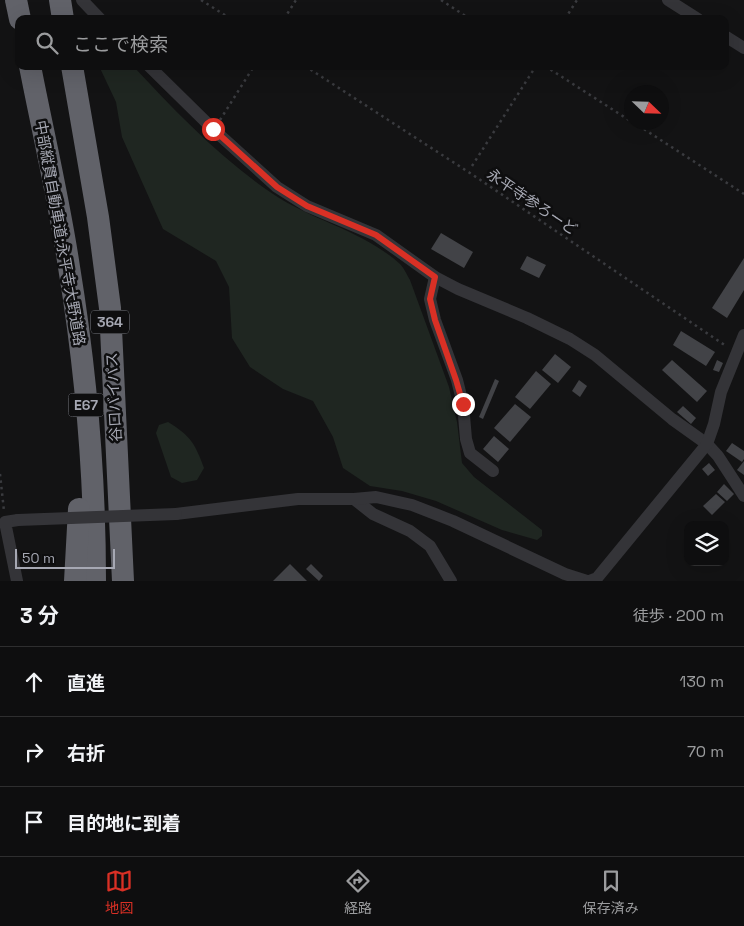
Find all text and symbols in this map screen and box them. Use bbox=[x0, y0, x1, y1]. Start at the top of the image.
search box bbox=[15, 15, 729, 70]
icon: search bbox=[33, 29, 61, 57]
text: ここで検索 bbox=[73, 32, 168, 57]
north arrow bbox=[624, 85, 669, 130]
route start bbox=[202, 118, 225, 141]
street label: 中部縦貫自動車道;永平寺大野道路 bbox=[31, 119, 90, 347]
street label: 永平寺参ろーど bbox=[483, 164, 581, 239]
road number: 364 bbox=[91, 311, 129, 334]
street label: 谷口バイパス bbox=[102, 352, 125, 442]
route end bbox=[452, 393, 475, 416]
road number: E67 bbox=[68, 394, 104, 416]
map controls bbox=[684, 521, 729, 566]
button: layers bbox=[684, 521, 729, 566]
scale bar bbox=[15, 546, 115, 569]
text: 50 m bbox=[22, 549, 55, 567]
text: 3 分 bbox=[20, 602, 59, 629]
text: 徒歩 · 200 m bbox=[633, 605, 724, 626]
icon: ahead bbox=[20, 668, 48, 696]
text: 直進 bbox=[67, 671, 105, 696]
text: 130 m bbox=[680, 671, 724, 692]
icon: right bbox=[20, 738, 48, 766]
text: 右折 bbox=[67, 741, 105, 766]
text: 70 m bbox=[687, 741, 724, 762]
icon: arrive bbox=[20, 808, 48, 836]
text: 目的地に到着 bbox=[67, 811, 181, 836]
tab: 地図 bbox=[105, 867, 133, 917]
tab: 経路 bbox=[344, 867, 372, 917]
tab: 保存済み bbox=[583, 867, 639, 917]

